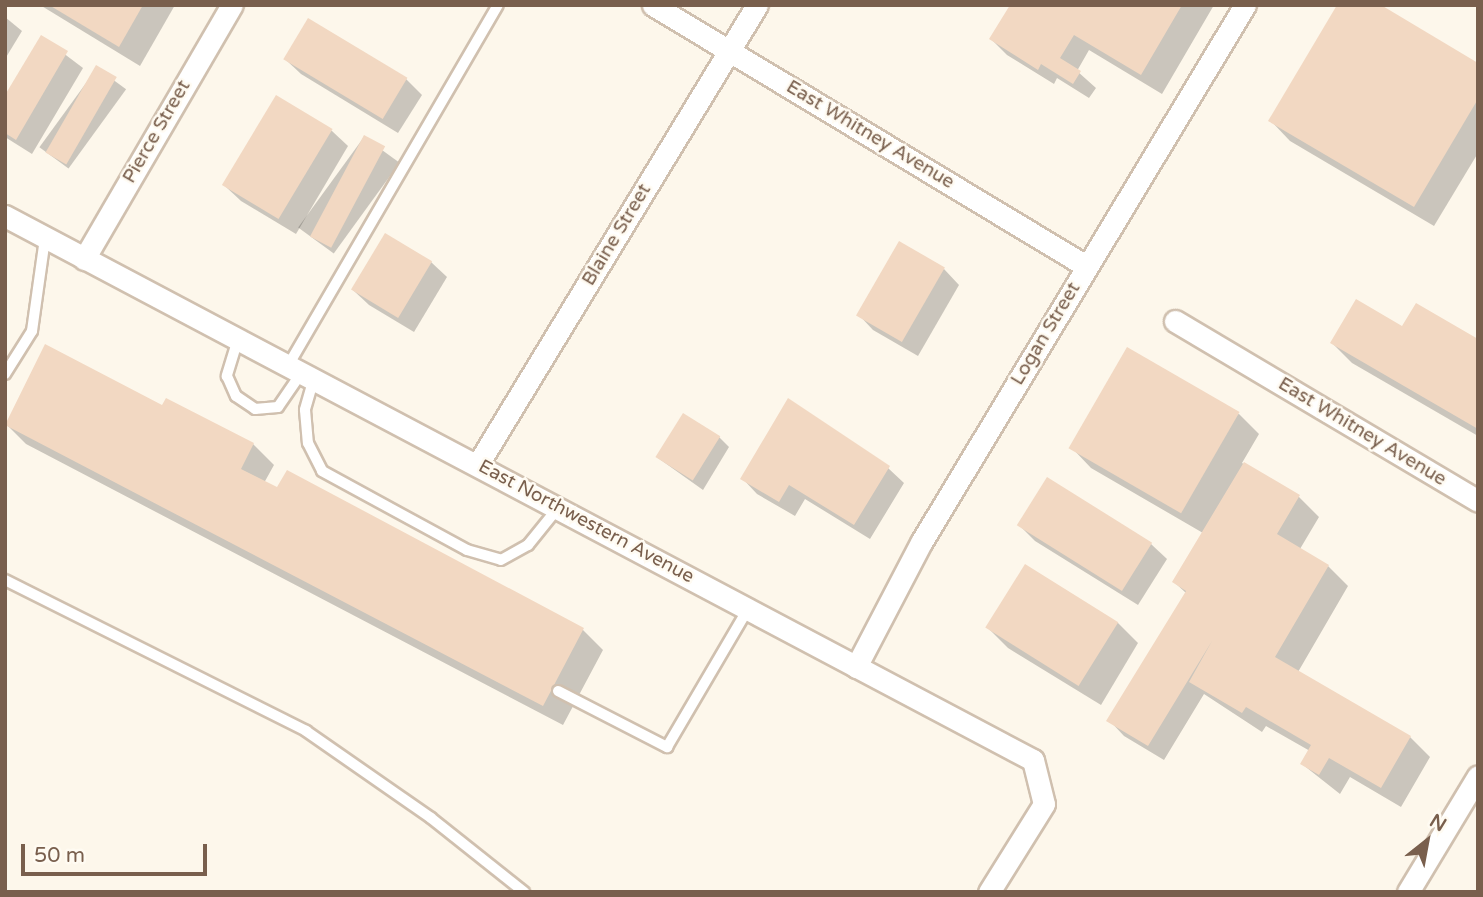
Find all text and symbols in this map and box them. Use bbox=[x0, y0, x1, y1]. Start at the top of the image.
street label: Pierce Street bbox=[118, 76, 196, 188]
street label: East Whitney Avenue bbox=[782, 76, 958, 194]
street label: Blaine Street bbox=[578, 180, 656, 290]
street label: Logan Street bbox=[1006, 278, 1086, 390]
street label: East Whitney Avenue bbox=[1274, 373, 1450, 491]
street label: East Northwestern Avenue bbox=[474, 455, 698, 589]
north arrow bbox=[1392, 806, 1462, 876]
text: N bbox=[1426, 810, 1450, 836]
scale bar bbox=[24, 830, 210, 874]
text: 50 m bbox=[34, 843, 85, 868]

